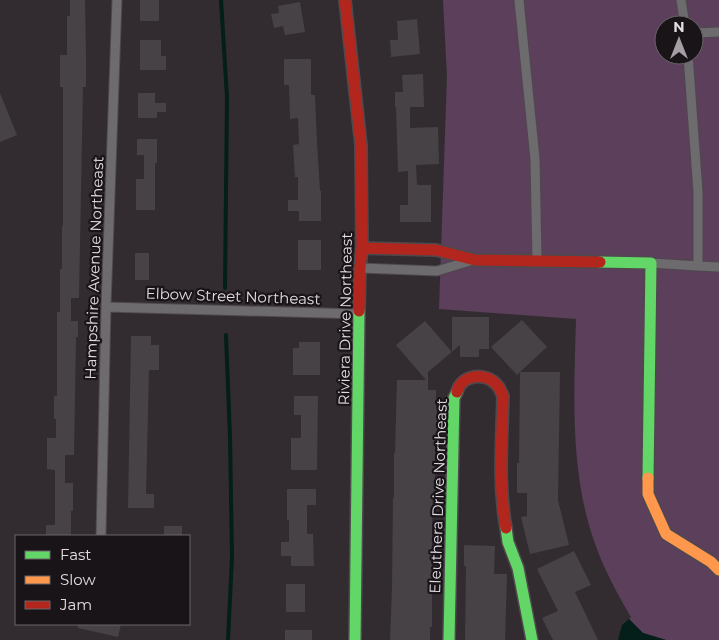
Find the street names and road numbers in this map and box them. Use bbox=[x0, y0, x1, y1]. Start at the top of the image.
street label: Hampshire Avenue Northeast bbox=[81, 156, 107, 380]
street label: Riviera Drive Northeast bbox=[334, 233, 356, 405]
street label: Elbow Street Northeast bbox=[145, 283, 321, 309]
street label: Eleuthera Drive Northeast bbox=[425, 398, 451, 594]

